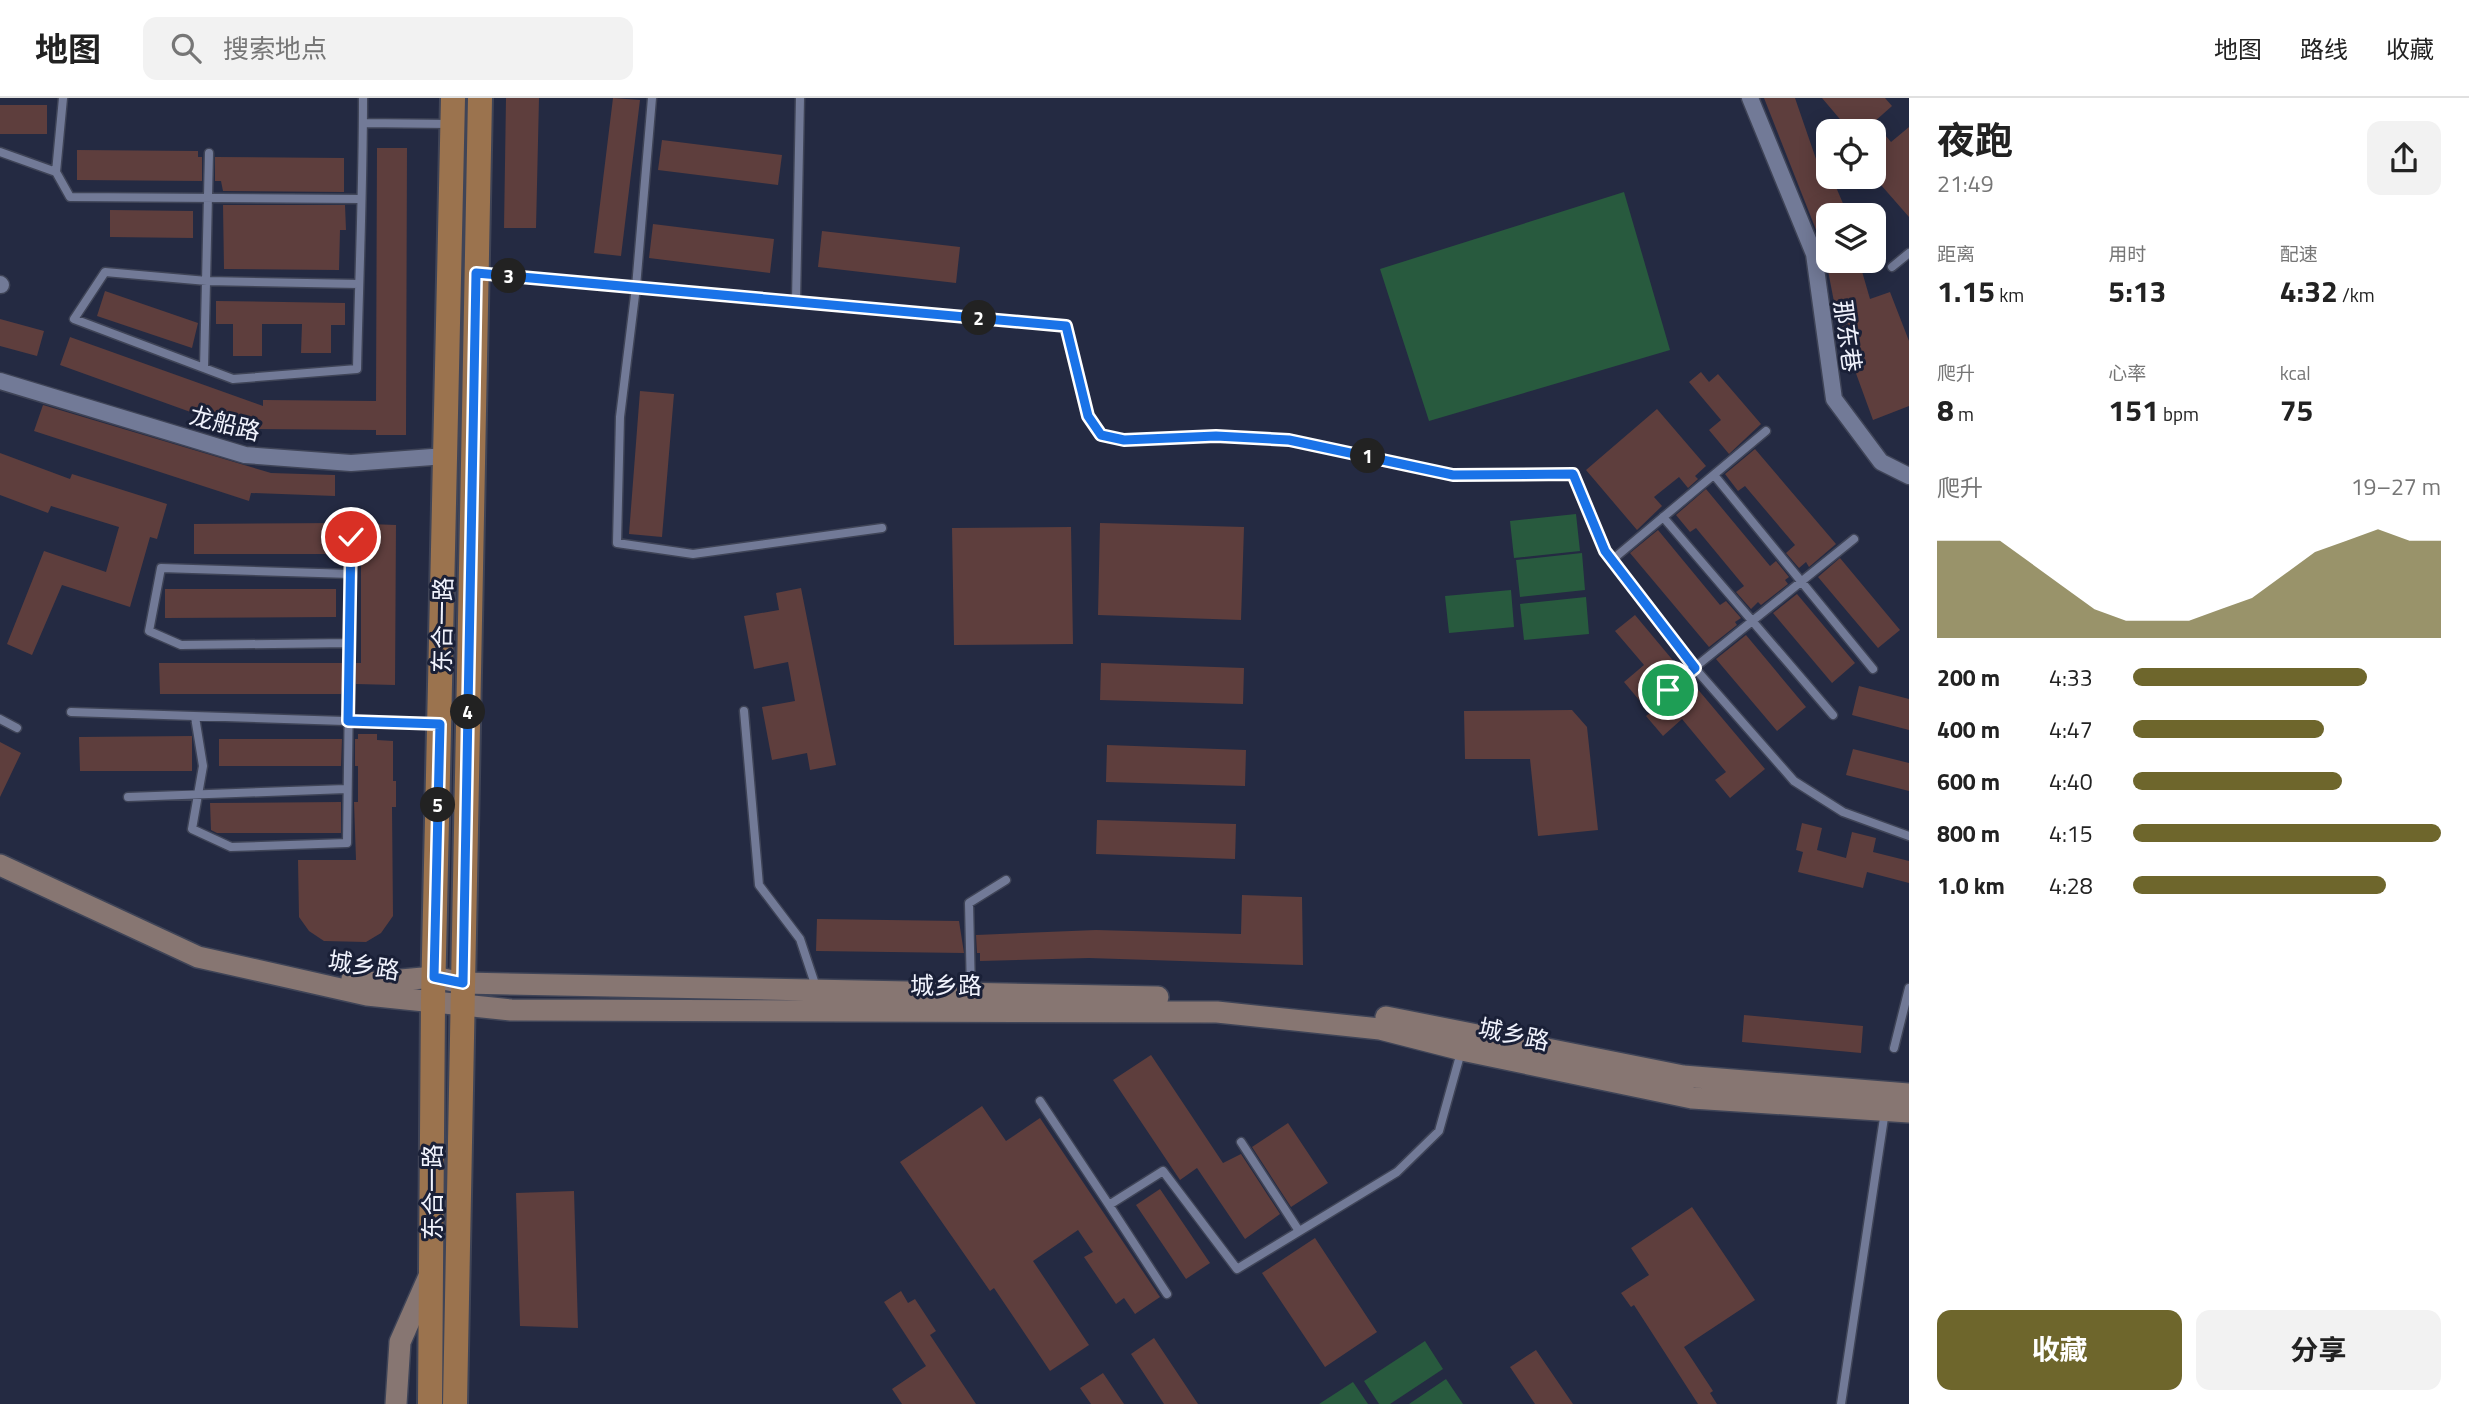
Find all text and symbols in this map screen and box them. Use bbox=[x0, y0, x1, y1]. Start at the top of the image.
search box bbox=[143, 17, 633, 80]
text: 地图 bbox=[35, 24, 101, 74]
icon: search bbox=[167, 29, 205, 67]
text: 搜索地点 bbox=[223, 29, 327, 68]
text: 地图 bbox=[2214, 31, 2262, 67]
text: 路线 bbox=[2300, 31, 2348, 67]
text: 收藏 bbox=[2386, 31, 2434, 67]
text: 夜跑 bbox=[1937, 111, 2013, 169]
map controls bbox=[1816, 119, 1886, 273]
button: locate bbox=[1816, 119, 1886, 189]
button: share bbox=[2367, 121, 2441, 195]
text: 21:49 bbox=[1937, 166, 1994, 201]
button: layers bbox=[1816, 203, 1886, 273]
text: 距离 bbox=[1937, 239, 1975, 268]
text: 用时 bbox=[2108, 239, 2146, 268]
text: 配速 bbox=[2280, 239, 2318, 268]
pin: 3 bbox=[491, 258, 526, 294]
text: 3 bbox=[503, 261, 514, 290]
text: 1.15 bbox=[1937, 268, 1995, 314]
text: 5:13 bbox=[2108, 268, 2166, 314]
text: 4:32 bbox=[2280, 268, 2338, 314]
text: km bbox=[1995, 280, 2024, 309]
text: /km bbox=[2338, 280, 2375, 309]
street label: 那东巷 bbox=[1825, 298, 1871, 374]
pin: 2 bbox=[962, 300, 996, 336]
text: 2 bbox=[973, 303, 984, 332]
text: 爬升 bbox=[1937, 358, 1975, 387]
text: 心率 bbox=[2108, 358, 2146, 387]
text: kcal bbox=[2280, 358, 2311, 387]
text: 8 bbox=[1937, 387, 1954, 433]
text: 151 bbox=[2108, 387, 2159, 433]
text: 75 bbox=[2280, 387, 2313, 433]
street label: 龙船路 bbox=[186, 397, 264, 449]
text: m bbox=[1954, 399, 1974, 428]
text: bpm bbox=[2159, 399, 2199, 428]
pin: 1 bbox=[1350, 438, 1386, 474]
text: 1 bbox=[1362, 441, 1373, 470]
text: 19–27 m bbox=[2351, 469, 2441, 504]
text: 爬升 bbox=[1937, 470, 1983, 505]
pin bbox=[321, 507, 381, 567]
icon: check bbox=[332, 518, 370, 556]
street label: 东合一路 bbox=[423, 577, 461, 673]
pin bbox=[1638, 660, 1698, 720]
text: 200 m bbox=[1937, 660, 2000, 695]
text: 4:33 bbox=[2049, 660, 2093, 695]
icon: arrive bbox=[1649, 671, 1687, 709]
pin: 4 bbox=[450, 694, 486, 730]
text: 4 bbox=[462, 697, 473, 726]
text: 400 m bbox=[1937, 712, 2000, 747]
text: 4:47 bbox=[2049, 712, 2093, 747]
text: 600 m bbox=[1937, 764, 2000, 799]
text: 4:40 bbox=[2049, 764, 2093, 799]
pin: 5 bbox=[420, 788, 456, 822]
text: 5 bbox=[432, 790, 443, 819]
text: 800 m bbox=[1937, 816, 2000, 851]
text: 4:15 bbox=[2049, 816, 2093, 851]
text: 1.0 km bbox=[1937, 868, 2005, 903]
text: 4:28 bbox=[2049, 868, 2093, 903]
street label: 城乡路 bbox=[326, 942, 402, 988]
street label: 城乡路 bbox=[910, 967, 982, 1003]
street label: 城乡路 bbox=[1475, 1009, 1553, 1059]
street label: 东合一路 bbox=[414, 1144, 450, 1240]
button: 收藏 bbox=[1937, 1310, 2182, 1390]
button: 分享 bbox=[2196, 1310, 2441, 1390]

